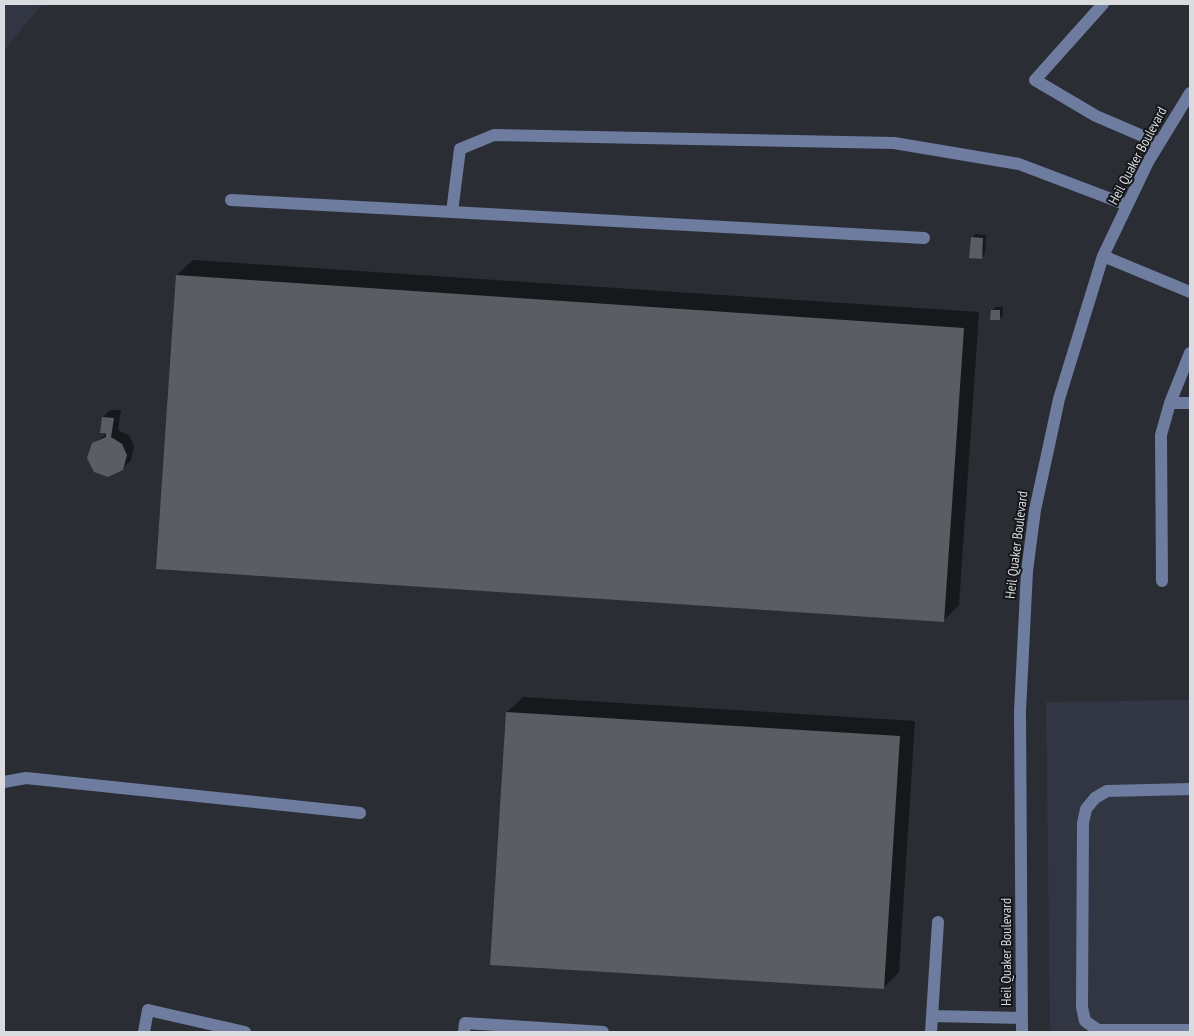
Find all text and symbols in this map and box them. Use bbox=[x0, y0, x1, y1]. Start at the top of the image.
street label: Heil Quaker Boulevard bbox=[1105, 104, 1171, 208]
street label: Heil Quaker Boulevard bbox=[1002, 490, 1032, 600]
street label: Heil Quaker Boulevard bbox=[999, 898, 1015, 1006]

